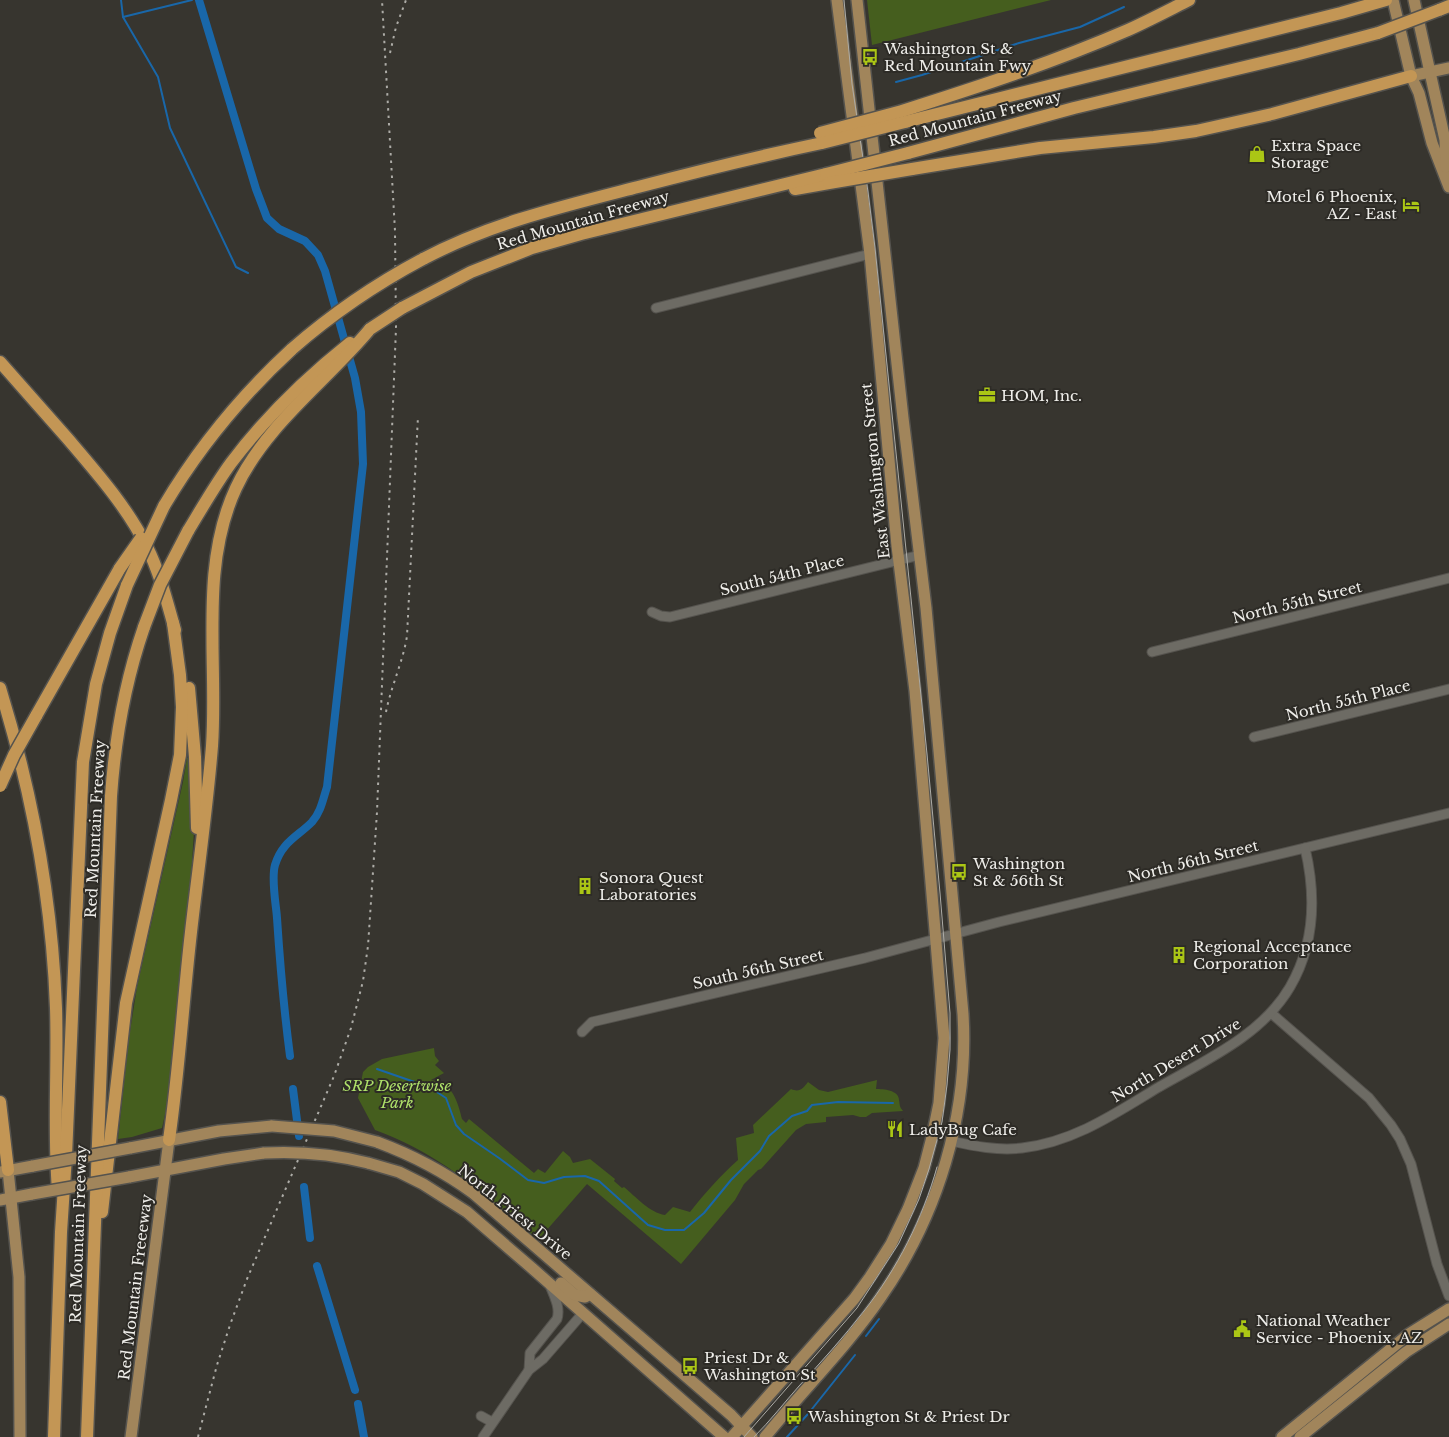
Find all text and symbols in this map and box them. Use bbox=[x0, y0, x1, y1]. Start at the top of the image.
place label: Washington St & Red Mountain Fwy bbox=[883, 39, 1031, 75]
bus stop icon: Washington St & Red Mountain Fwy bbox=[860, 47, 880, 67]
street label: Red Mountain Freeway bbox=[886, 86, 1064, 150]
place label: Extra Space Storage bbox=[1271, 136, 1361, 172]
shop icon: Extra Space Storage bbox=[1247, 144, 1267, 164]
street label: Red Mountain Freeway bbox=[494, 186, 672, 254]
place label: Motel 6 Phoenix, AZ - East bbox=[1266, 187, 1397, 223]
hotel icon: Motel 6 Phoenix, AZ - East bbox=[1401, 195, 1421, 215]
street label: East Washington Street bbox=[856, 382, 894, 560]
office icon: HOM, Inc. bbox=[977, 385, 997, 405]
place label: HOM, Inc. bbox=[1001, 386, 1082, 405]
street label: South 54th Place bbox=[718, 550, 846, 600]
street label: North 55th Street bbox=[1230, 577, 1364, 627]
street label: North 55th Place bbox=[1284, 675, 1412, 725]
street label: Red Mountain Freeway bbox=[81, 739, 109, 919]
street label: North 56th Street bbox=[1126, 836, 1261, 886]
place label: Washington St & 56th St bbox=[972, 854, 1065, 890]
bus stop icon: Washington St & 56th St bbox=[949, 862, 969, 882]
place label: Sonora Quest Laboratories bbox=[599, 868, 704, 904]
building icon: Sonora Quest Laboratories bbox=[575, 876, 595, 896]
place label: Regional Acceptance Corporation bbox=[1193, 937, 1352, 973]
street label: South 56th Street bbox=[691, 945, 825, 993]
building icon: Regional Acceptance Corporation bbox=[1169, 945, 1189, 965]
street label: North Desert Drive bbox=[1108, 1014, 1244, 1106]
park label: SRP Desertwise Park bbox=[343, 1076, 452, 1112]
restaurant icon: LadyBug Cafe bbox=[885, 1119, 905, 1139]
place label: LadyBug Cafe bbox=[909, 1120, 1017, 1139]
street label: Red Mountain Freeway bbox=[65, 1144, 91, 1324]
street label: North Priest Drive bbox=[454, 1160, 576, 1264]
street label: Red Mountain Freeeway bbox=[114, 1192, 156, 1381]
place label: National Weather Service - Phoenix, AZ bbox=[1256, 1311, 1422, 1347]
public building icon: National Weather Service - Phoenix, AZ bbox=[1232, 1319, 1252, 1339]
place label: Priest Dr & Washington St bbox=[703, 1348, 816, 1384]
bus stop icon: Priest Dr & Washington St bbox=[680, 1356, 700, 1376]
bus stop icon: Washington St & Priest Dr bbox=[784, 1406, 804, 1426]
place label: Washington St & Priest Dr bbox=[807, 1407, 1011, 1426]

